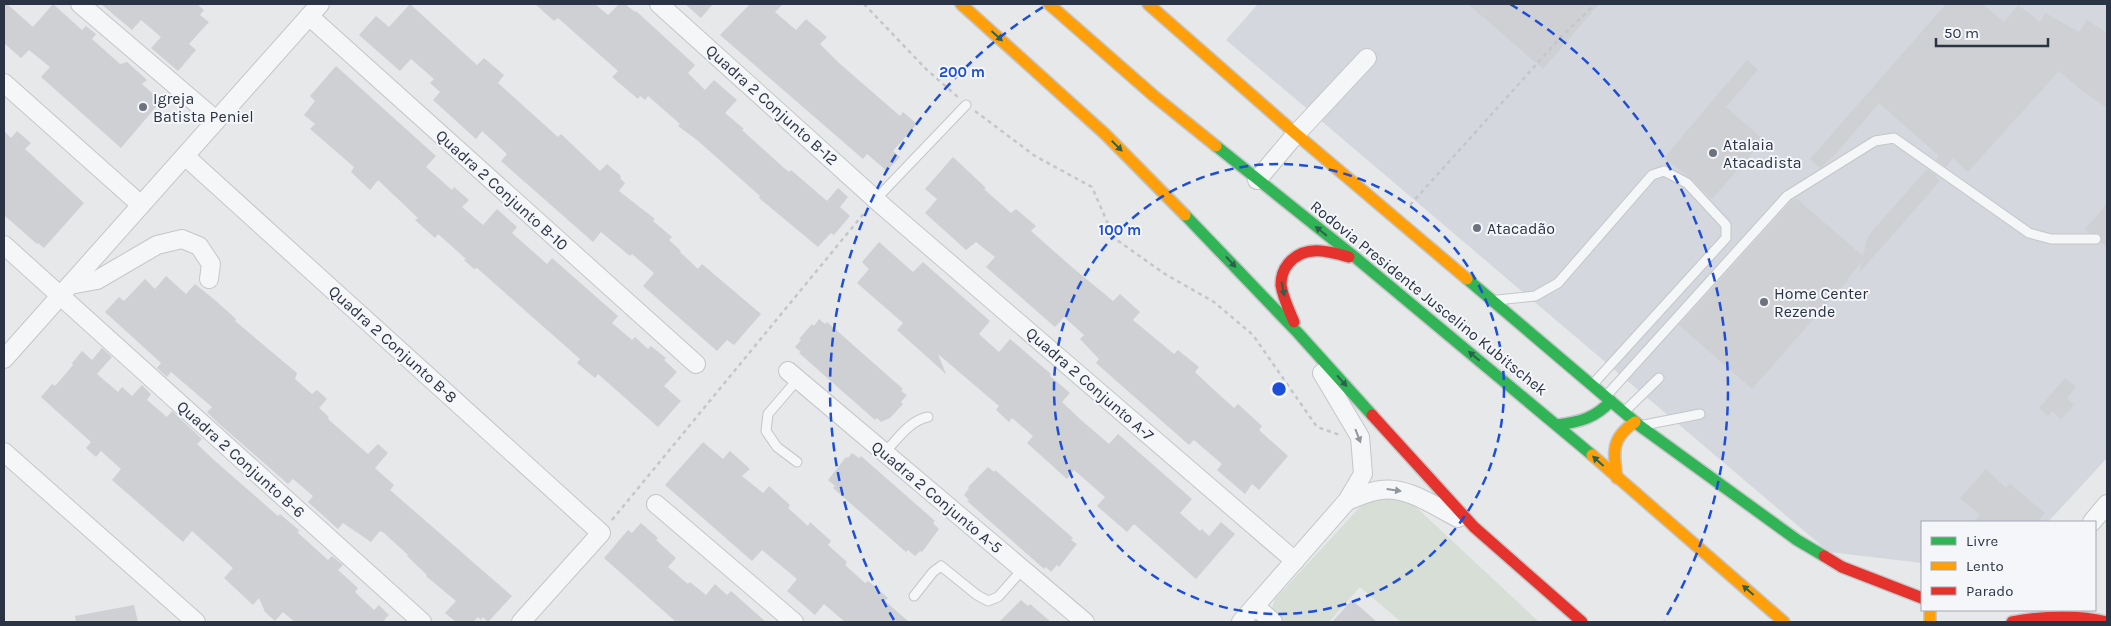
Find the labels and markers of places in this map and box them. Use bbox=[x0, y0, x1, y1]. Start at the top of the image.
place label: Igreja Batista Peniel bbox=[153, 89, 254, 126]
marker: Igreja Batista Peniel bbox=[137, 101, 149, 113]
place label: Atalaia Atacadista bbox=[1723, 135, 1802, 172]
marker: Atalaia Atacadista bbox=[1707, 147, 1719, 159]
place label: Atacadão bbox=[1487, 219, 1555, 238]
marker: Atacadão bbox=[1471, 222, 1483, 234]
place label: Home Center Rezende bbox=[1774, 284, 1868, 321]
marker: Home Center Rezende bbox=[1758, 296, 1770, 308]
centre of rings bbox=[1270, 380, 1288, 398]

